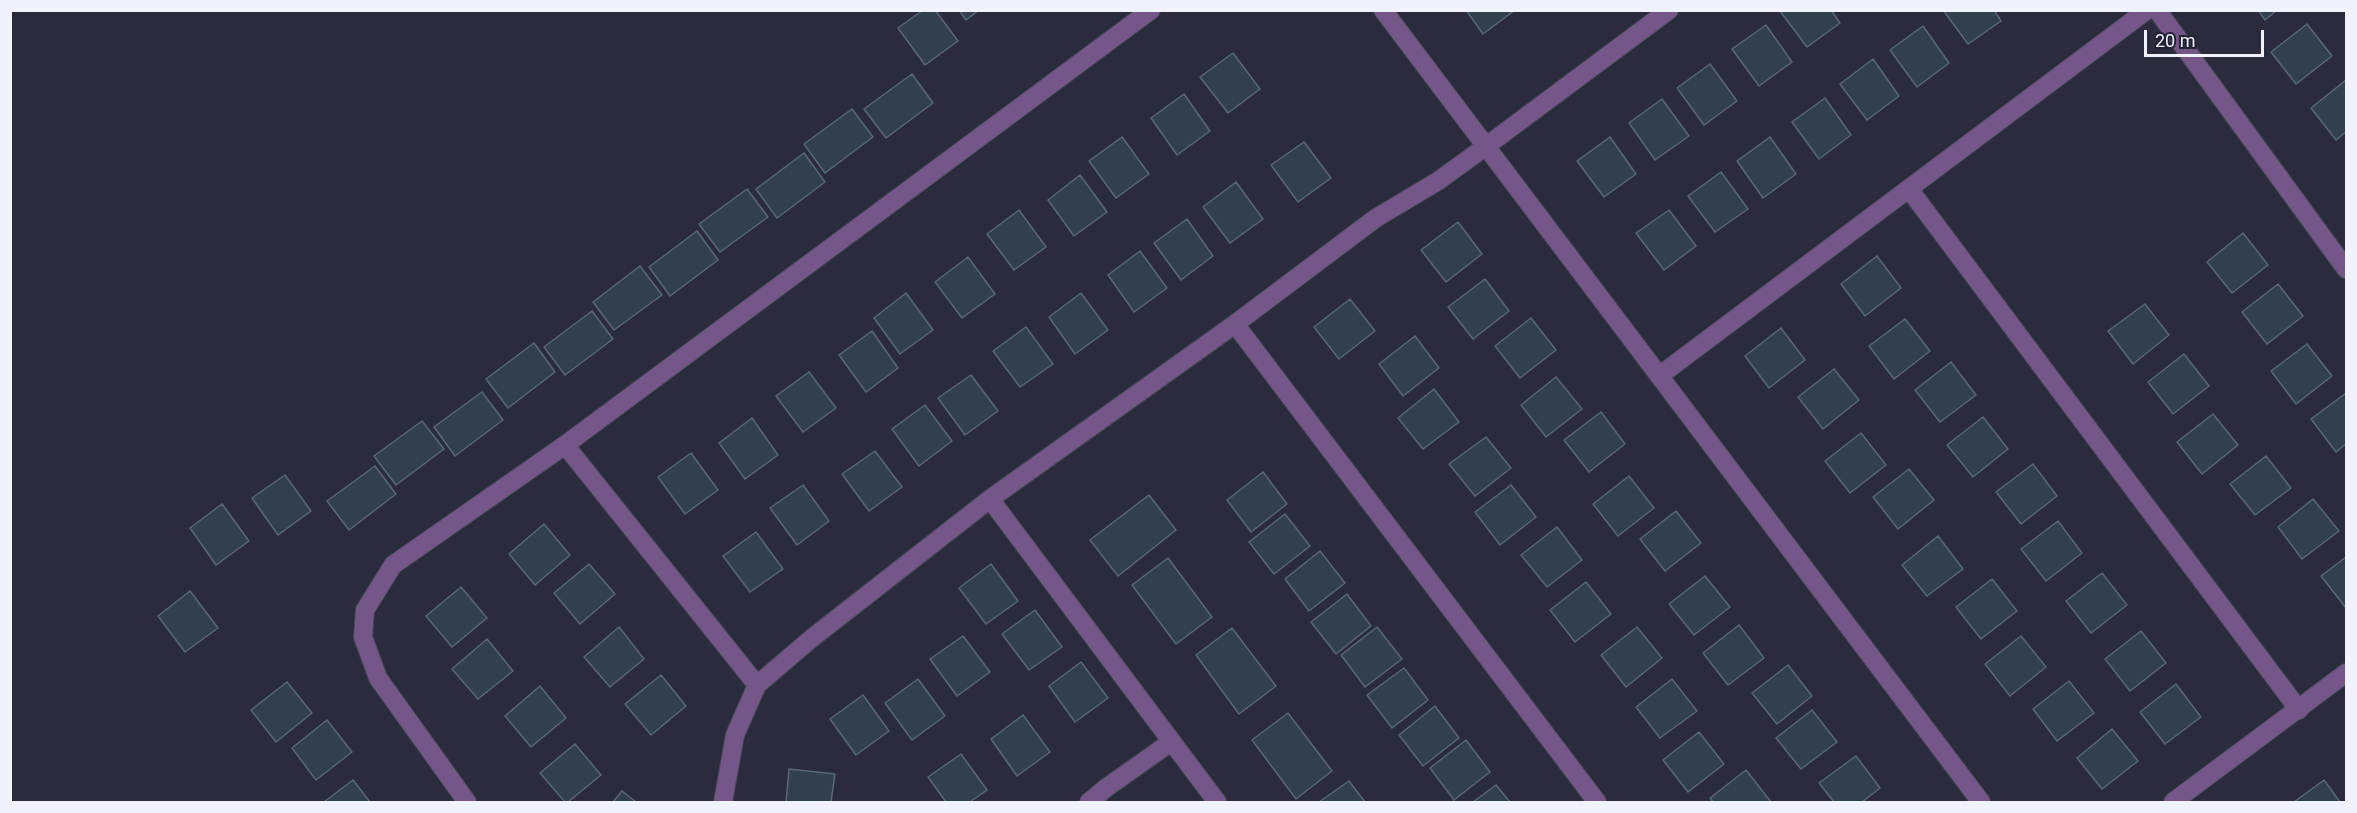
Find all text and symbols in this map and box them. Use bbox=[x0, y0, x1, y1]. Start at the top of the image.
scale bar bbox=[2147, 18, 2267, 56]
text: 20 m bbox=[2155, 30, 2195, 51]

